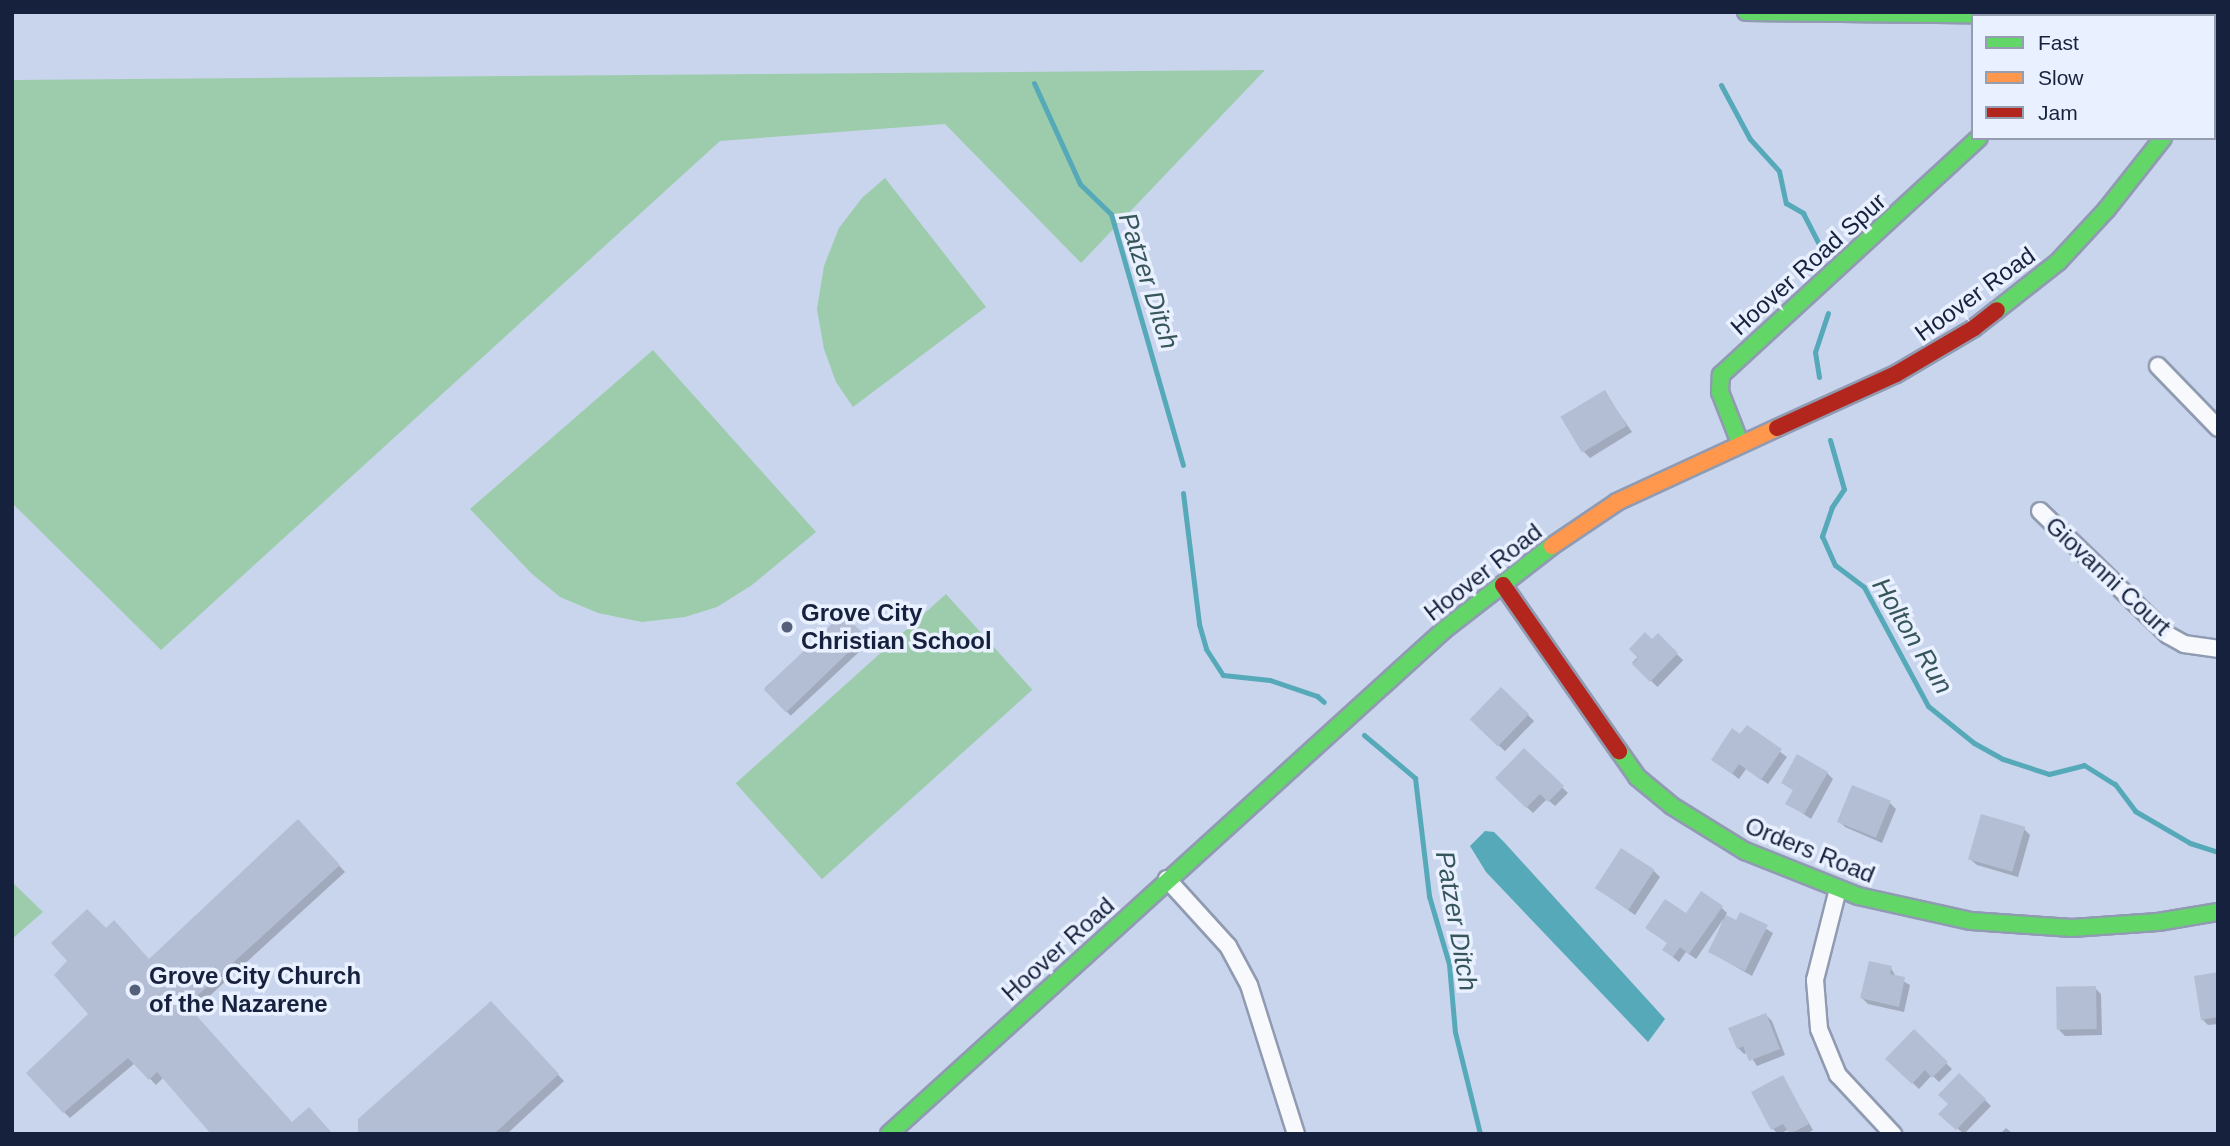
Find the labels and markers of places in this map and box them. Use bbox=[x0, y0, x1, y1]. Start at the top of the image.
place label: Grove City Christian School bbox=[801, 599, 992, 655]
marker: Grove City Christian School bbox=[779, 619, 795, 635]
place label: Grove City Church of the Nazarene bbox=[149, 962, 361, 1018]
marker: Grove City Church of the Nazarene bbox=[127, 982, 143, 998]

